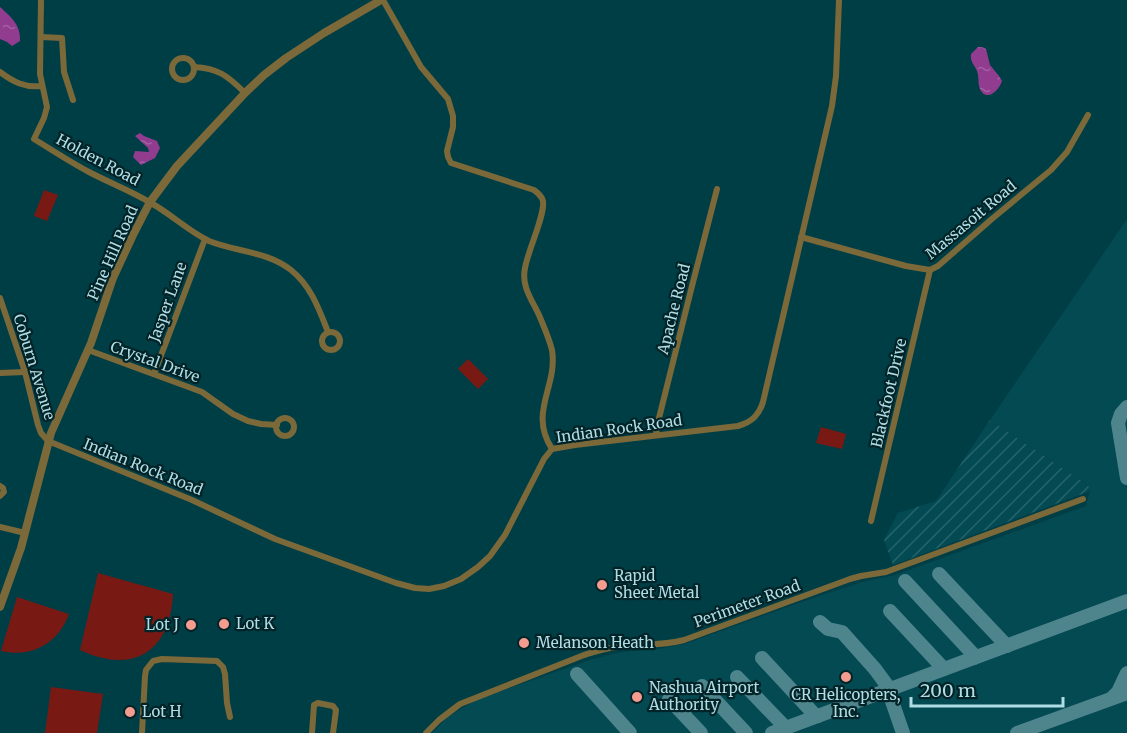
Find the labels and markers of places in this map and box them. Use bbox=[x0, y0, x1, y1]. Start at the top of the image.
place label: Rapid Sheet Metal bbox=[614, 566, 700, 602]
marker: Rapid Sheet Metal bbox=[595, 578, 609, 592]
place label: Lot K bbox=[236, 614, 275, 633]
place label: Lot J bbox=[146, 615, 179, 634]
marker: Lot K bbox=[217, 617, 231, 631]
marker: Lot J bbox=[184, 618, 198, 632]
place label: Melanson Heath bbox=[536, 633, 654, 652]
marker: Melanson Heath bbox=[517, 636, 531, 650]
marker: CR Helicopters, Inc. bbox=[839, 670, 853, 684]
place label: Nashua Airport Authority bbox=[648, 678, 760, 714]
place label: CR Helicopters, Inc. bbox=[791, 685, 901, 721]
marker: Nashua Airport Authority bbox=[630, 690, 644, 704]
place label: Lot H bbox=[142, 702, 182, 721]
marker: Lot H bbox=[123, 705, 137, 719]

